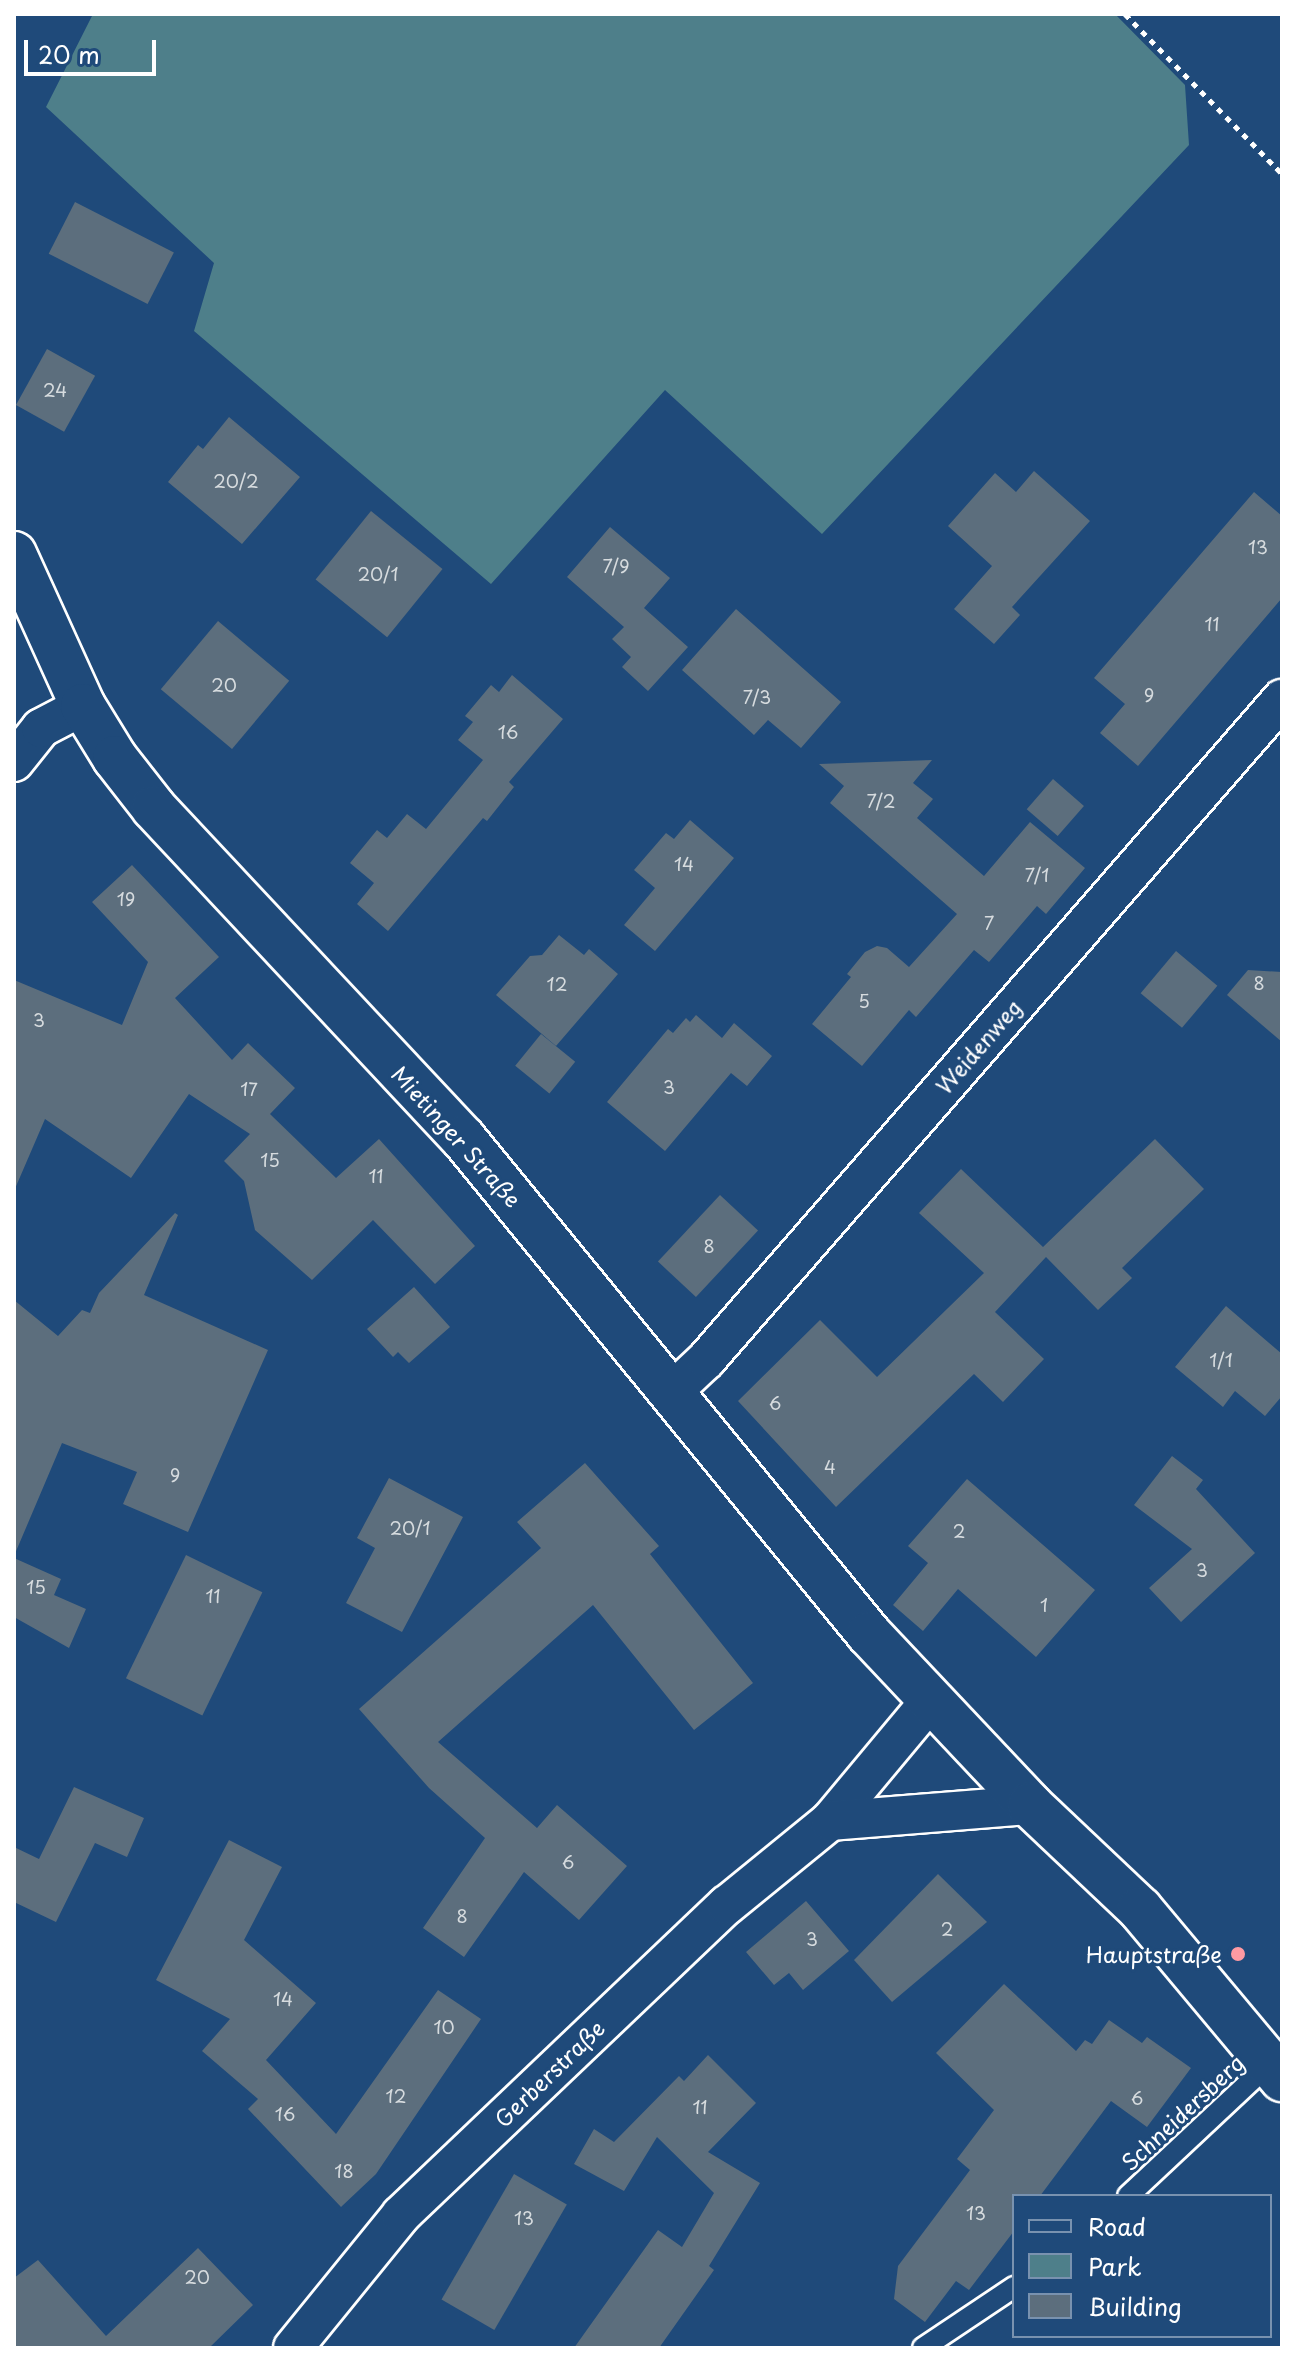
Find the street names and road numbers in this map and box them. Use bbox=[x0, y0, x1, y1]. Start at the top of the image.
street label: Weidenweg bbox=[930, 993, 1026, 1099]
street label: Mietinger Straße bbox=[387, 1060, 527, 1212]
street label: Gerberstraße bbox=[489, 2014, 609, 2132]
street label: Schneidersberg bbox=[1115, 2049, 1249, 2175]

